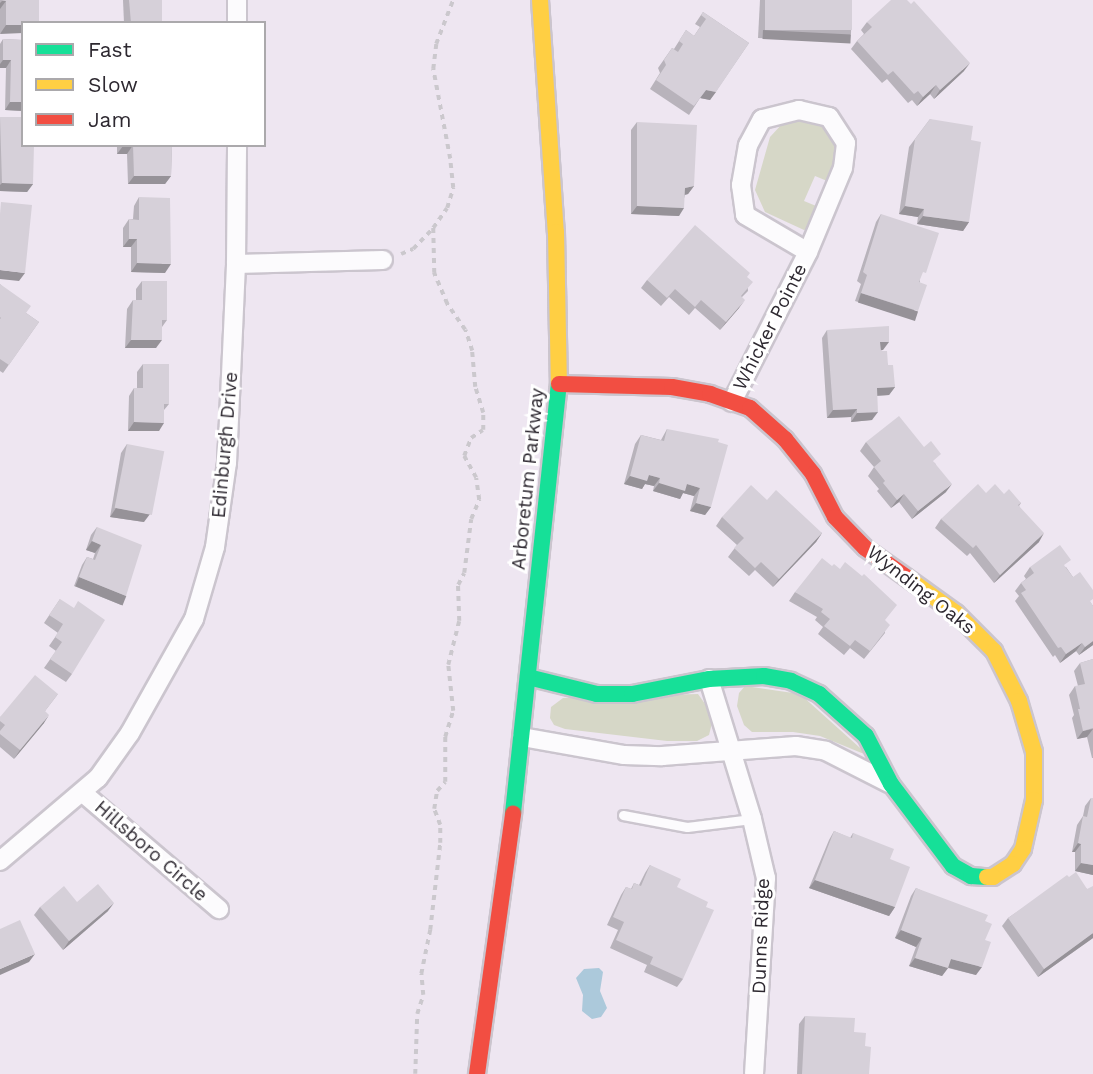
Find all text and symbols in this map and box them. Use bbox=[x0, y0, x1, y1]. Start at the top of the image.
legend bbox=[21, 21, 266, 147]
text: Fast bbox=[88, 37, 132, 62]
text: Slow bbox=[88, 72, 138, 97]
text: Jam bbox=[88, 107, 131, 132]
street label: Whicker Pointe bbox=[728, 260, 812, 394]
street label: Edinburgh Drive bbox=[207, 371, 243, 519]
street label: Arboretum Parkway bbox=[507, 387, 549, 571]
street label: Wynding Oaks bbox=[862, 541, 980, 639]
street label: Hillsboro Circle bbox=[90, 796, 212, 906]
street label: Dunns Ridge bbox=[748, 878, 774, 994]

